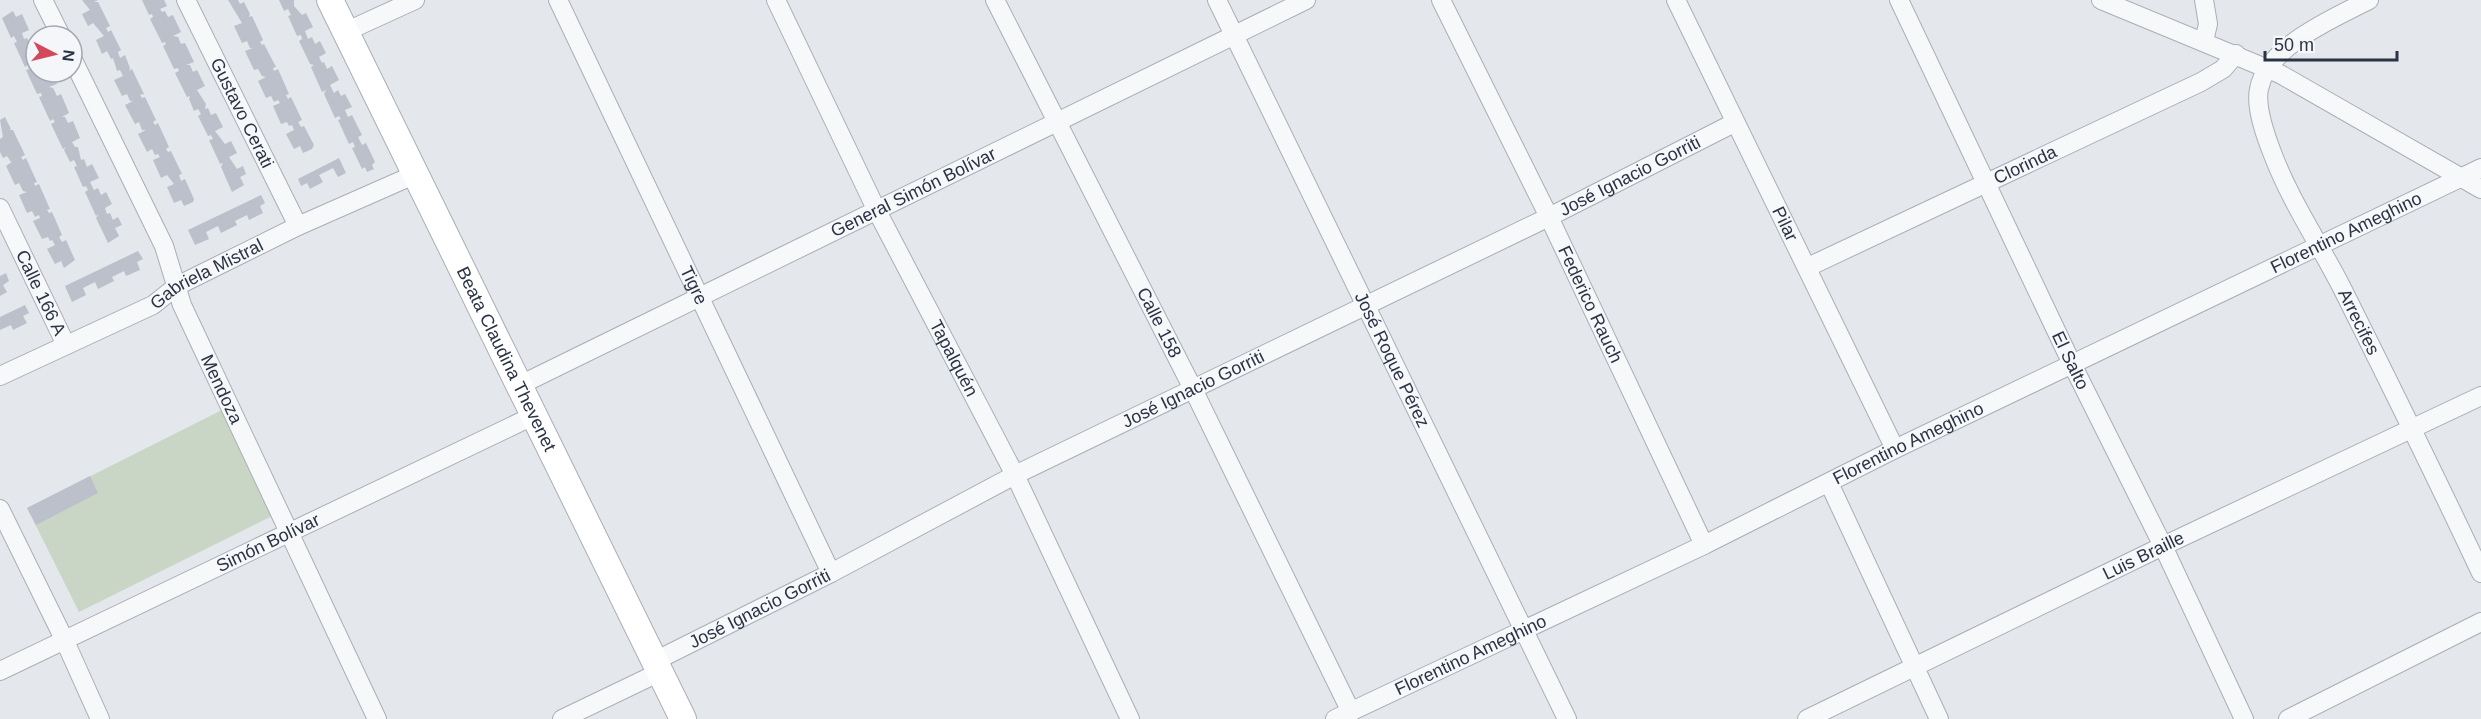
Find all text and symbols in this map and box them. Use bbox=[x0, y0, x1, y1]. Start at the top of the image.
north arrow bbox=[24, 24, 84, 84]
scale bar bbox=[2265, 24, 2397, 62]
text: 50 m bbox=[2274, 35, 2314, 55]
text: N bbox=[59, 49, 78, 63]
street label: Gustavo Cerati bbox=[206, 55, 278, 171]
street label: José Ignacio Gorriti bbox=[1556, 132, 1704, 220]
street label: Clorinda bbox=[1991, 141, 2061, 188]
street label: General Simón Bolívar bbox=[828, 143, 999, 241]
street label: Florentino Ameghino bbox=[2267, 188, 2425, 277]
street label: Pilar bbox=[1768, 203, 1802, 244]
street label: Gabriela Mistral bbox=[146, 235, 266, 313]
street label: Federico Rauch bbox=[1554, 243, 1626, 366]
street label: Calle 166 A bbox=[12, 247, 70, 339]
street label: Tigre bbox=[676, 263, 712, 308]
street label: Beata Claudina Thevenet bbox=[453, 264, 560, 455]
street label: Calle 158 bbox=[1133, 284, 1185, 361]
street label: Arrecifes bbox=[2334, 286, 2384, 358]
street label: José Roque Pérez bbox=[1351, 289, 1433, 431]
street label: Tapalquén bbox=[926, 317, 982, 400]
street label: El Salto bbox=[2048, 328, 2093, 393]
street label: José Ignacio Gorriti bbox=[1119, 346, 1267, 432]
street label: Mendoza bbox=[197, 351, 247, 428]
street label: Florentino Ameghino bbox=[1829, 398, 1987, 489]
street label: Simón Bolívar bbox=[213, 510, 323, 576]
street label: Luis Braille bbox=[2099, 527, 2187, 584]
street label: José Ignacio Gorriti bbox=[686, 565, 834, 652]
street label: Florentino Ameghino bbox=[1392, 611, 1550, 699]

